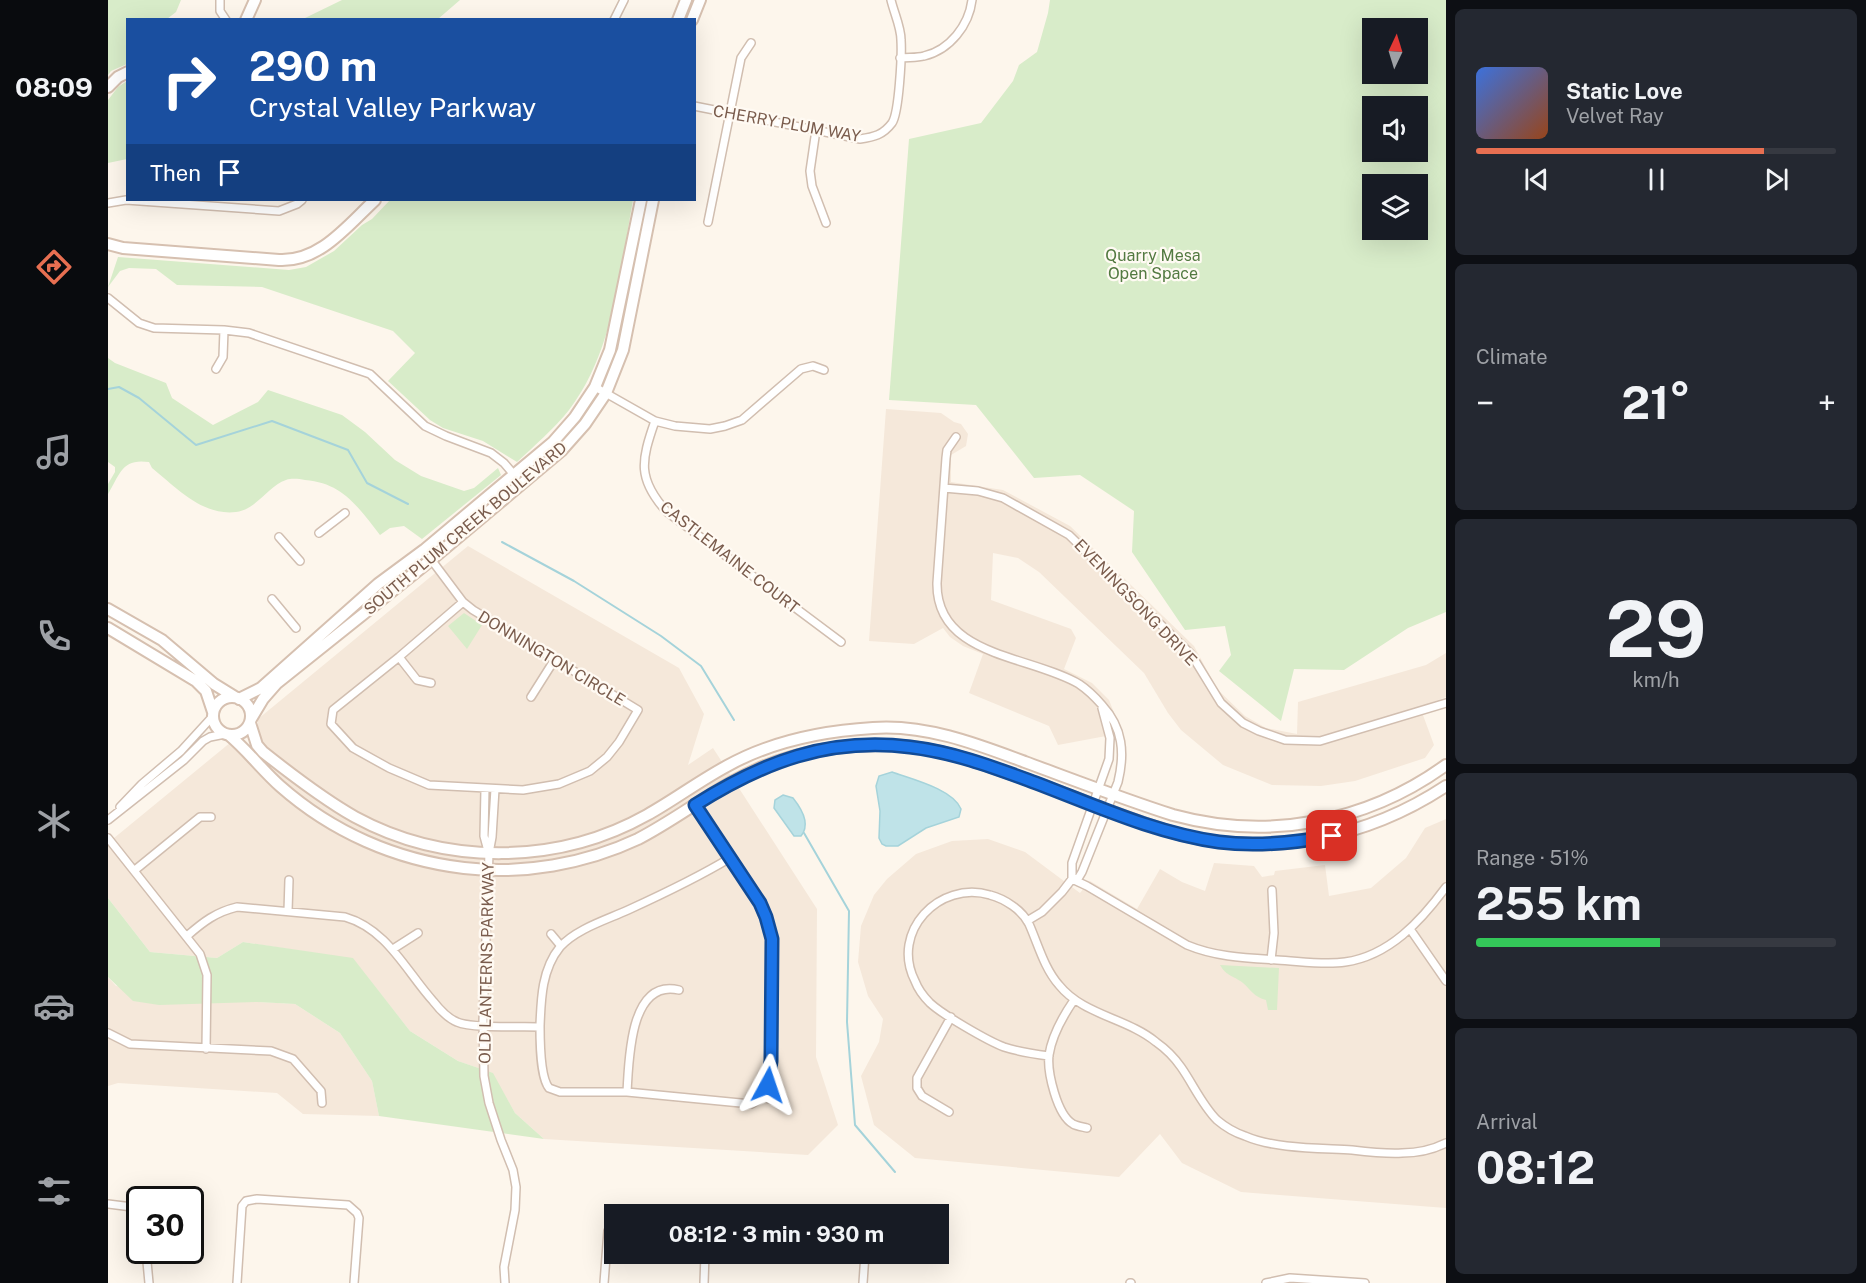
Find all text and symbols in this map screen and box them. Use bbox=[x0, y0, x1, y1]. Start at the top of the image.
north arrow bbox=[1362, 18, 1428, 84]
map controls bbox=[1362, 18, 1428, 240]
text: 290 m bbox=[249, 41, 377, 90]
icon: right bbox=[150, 42, 228, 120]
text: 08:09 bbox=[15, 71, 93, 103]
text: Static Love bbox=[1566, 78, 1683, 104]
text: Crystal Valley Parkway bbox=[249, 91, 536, 123]
button: sound bbox=[1362, 96, 1428, 162]
street label: CHERRY PLUM WAY bbox=[712, 101, 862, 146]
text: Velvet Ray bbox=[1566, 104, 1664, 128]
icon: arrive bbox=[213, 156, 246, 189]
text: Then bbox=[150, 160, 201, 186]
icon: previous bbox=[1520, 163, 1553, 196]
icon: pause bbox=[1640, 163, 1673, 196]
icon: next bbox=[1760, 163, 1793, 196]
button: layers bbox=[1362, 174, 1428, 240]
icon: directions bbox=[33, 246, 75, 288]
park label: Quarry Mesa Open Space bbox=[1105, 246, 1201, 283]
text: Climate bbox=[1476, 345, 1548, 369]
text: 21° bbox=[1621, 376, 1691, 429]
text: − bbox=[1476, 384, 1494, 422]
text: + bbox=[1818, 384, 1836, 422]
icon: music bbox=[33, 431, 75, 473]
street label: SOUTH PLUM CREEK BOULEVARD bbox=[360, 438, 571, 619]
street label: CASTLEMAINE COURT bbox=[656, 497, 803, 618]
street label: EVENINGSONG DRIVE bbox=[1070, 535, 1201, 669]
text: 29 bbox=[1606, 583, 1706, 675]
street label: DONNINGTON CIRCLE bbox=[475, 607, 629, 710]
icon: phone bbox=[33, 615, 75, 657]
text: km/h bbox=[1632, 668, 1680, 692]
icon: climate bbox=[33, 800, 75, 842]
pin bbox=[1306, 810, 1357, 861]
icon: arrive bbox=[1315, 819, 1348, 852]
text: Range · 51% bbox=[1476, 846, 1588, 870]
street label: OLD LANTERNS PARKWAY bbox=[475, 862, 498, 1064]
text: 255 km bbox=[1476, 877, 1642, 930]
icon: car bbox=[33, 985, 75, 1027]
position arrow bbox=[736, 1053, 800, 1117]
text: Arrival bbox=[1476, 1110, 1538, 1134]
text: 08:12 bbox=[1476, 1141, 1595, 1194]
icon: filters bbox=[33, 1170, 75, 1212]
speed limit sign: 30 bbox=[126, 1186, 204, 1264]
text: 08:12 · 3 min · 930 m bbox=[669, 1221, 884, 1247]

